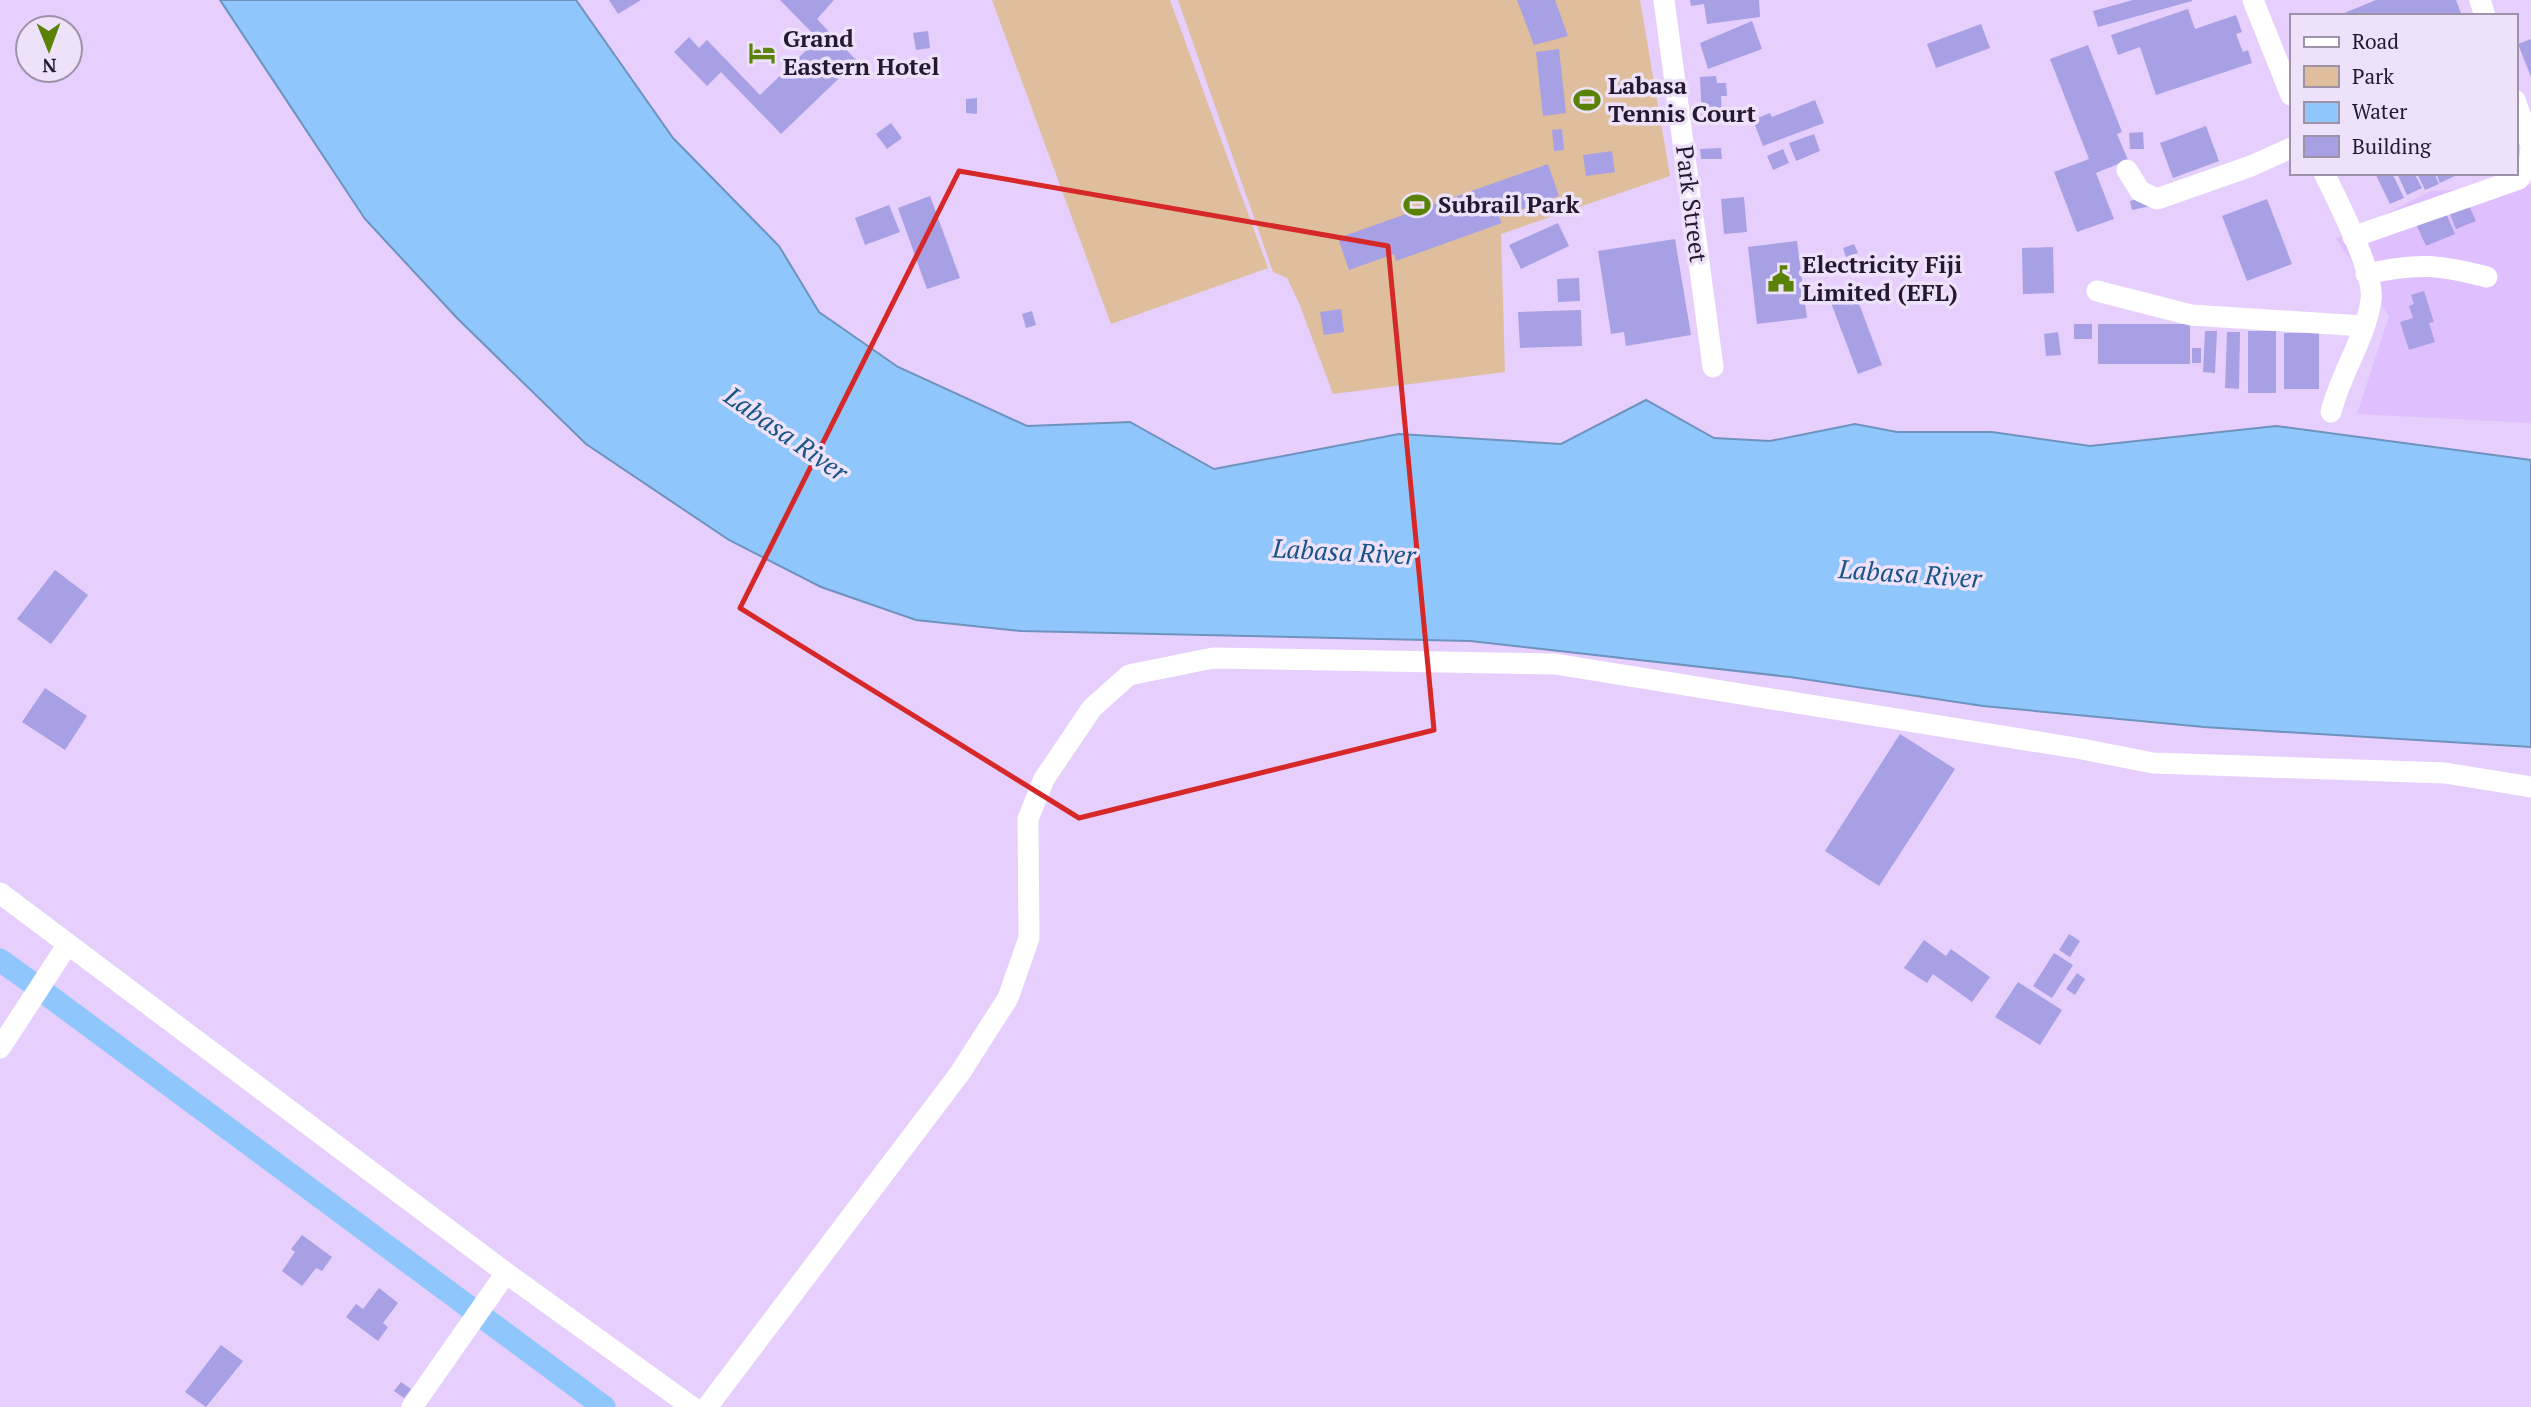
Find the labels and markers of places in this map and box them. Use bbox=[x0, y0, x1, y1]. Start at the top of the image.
place label: Grand Eastern Hotel bbox=[783, 22, 939, 82]
hotel icon: Grand Eastern Hotel bbox=[747, 38, 777, 68]
place label: Labasa Tennis Court bbox=[1608, 69, 1756, 129]
sports icon: Labasa Tennis Court bbox=[1572, 85, 1602, 115]
place label: Subrail Park bbox=[1438, 188, 1579, 220]
sports icon: Subrail Park bbox=[1402, 190, 1432, 220]
place label: Electricity Fiji Limited (EFL) bbox=[1802, 248, 1962, 308]
public building icon: Electricity Fiji Limited (EFL) bbox=[1766, 264, 1796, 294]

